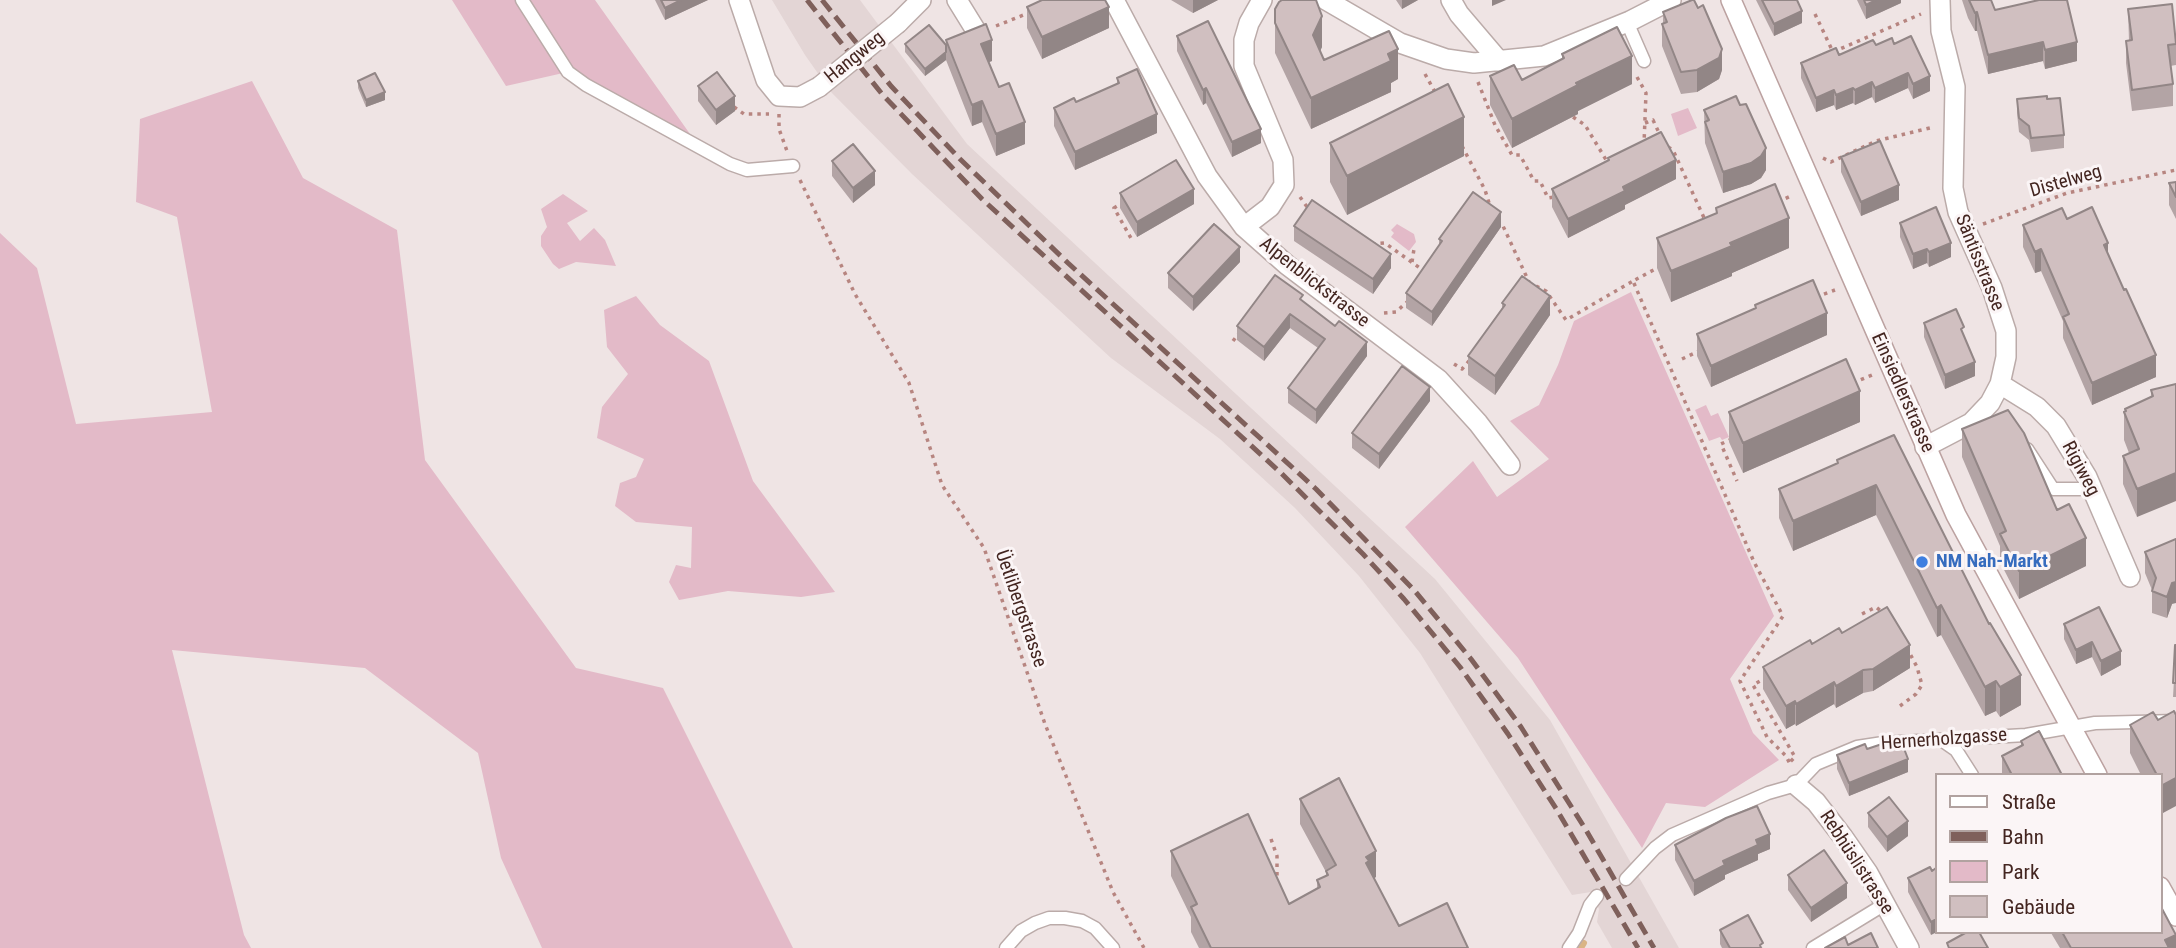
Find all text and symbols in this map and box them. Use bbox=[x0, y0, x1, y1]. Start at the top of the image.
street label: Hangweg bbox=[821, 27, 889, 89]
street label: Distelweg bbox=[2028, 161, 2104, 203]
street label: Säntisstrasse bbox=[1949, 212, 2009, 314]
street label: Alpenblickstrasse bbox=[1254, 233, 1374, 333]
street label: Einsiedlerstrasse bbox=[1865, 330, 1939, 456]
street label: Rigiweg bbox=[2056, 438, 2104, 500]
street label: Üetlibergstrasse bbox=[989, 548, 1051, 670]
place label: NM Nah-Markt bbox=[1936, 551, 2048, 573]
marker: NM Nah-Markt bbox=[1914, 554, 1930, 570]
street label: Hernerholzgasse bbox=[1880, 724, 2008, 756]
legend bbox=[1934, 773, 2162, 934]
text: Straße bbox=[2002, 790, 2056, 814]
street label: Rebhüslistrasse bbox=[1814, 807, 1898, 919]
text: Bahn bbox=[2002, 825, 2044, 849]
text: Park bbox=[2002, 860, 2039, 884]
text: Gebäude bbox=[2002, 895, 2075, 919]

